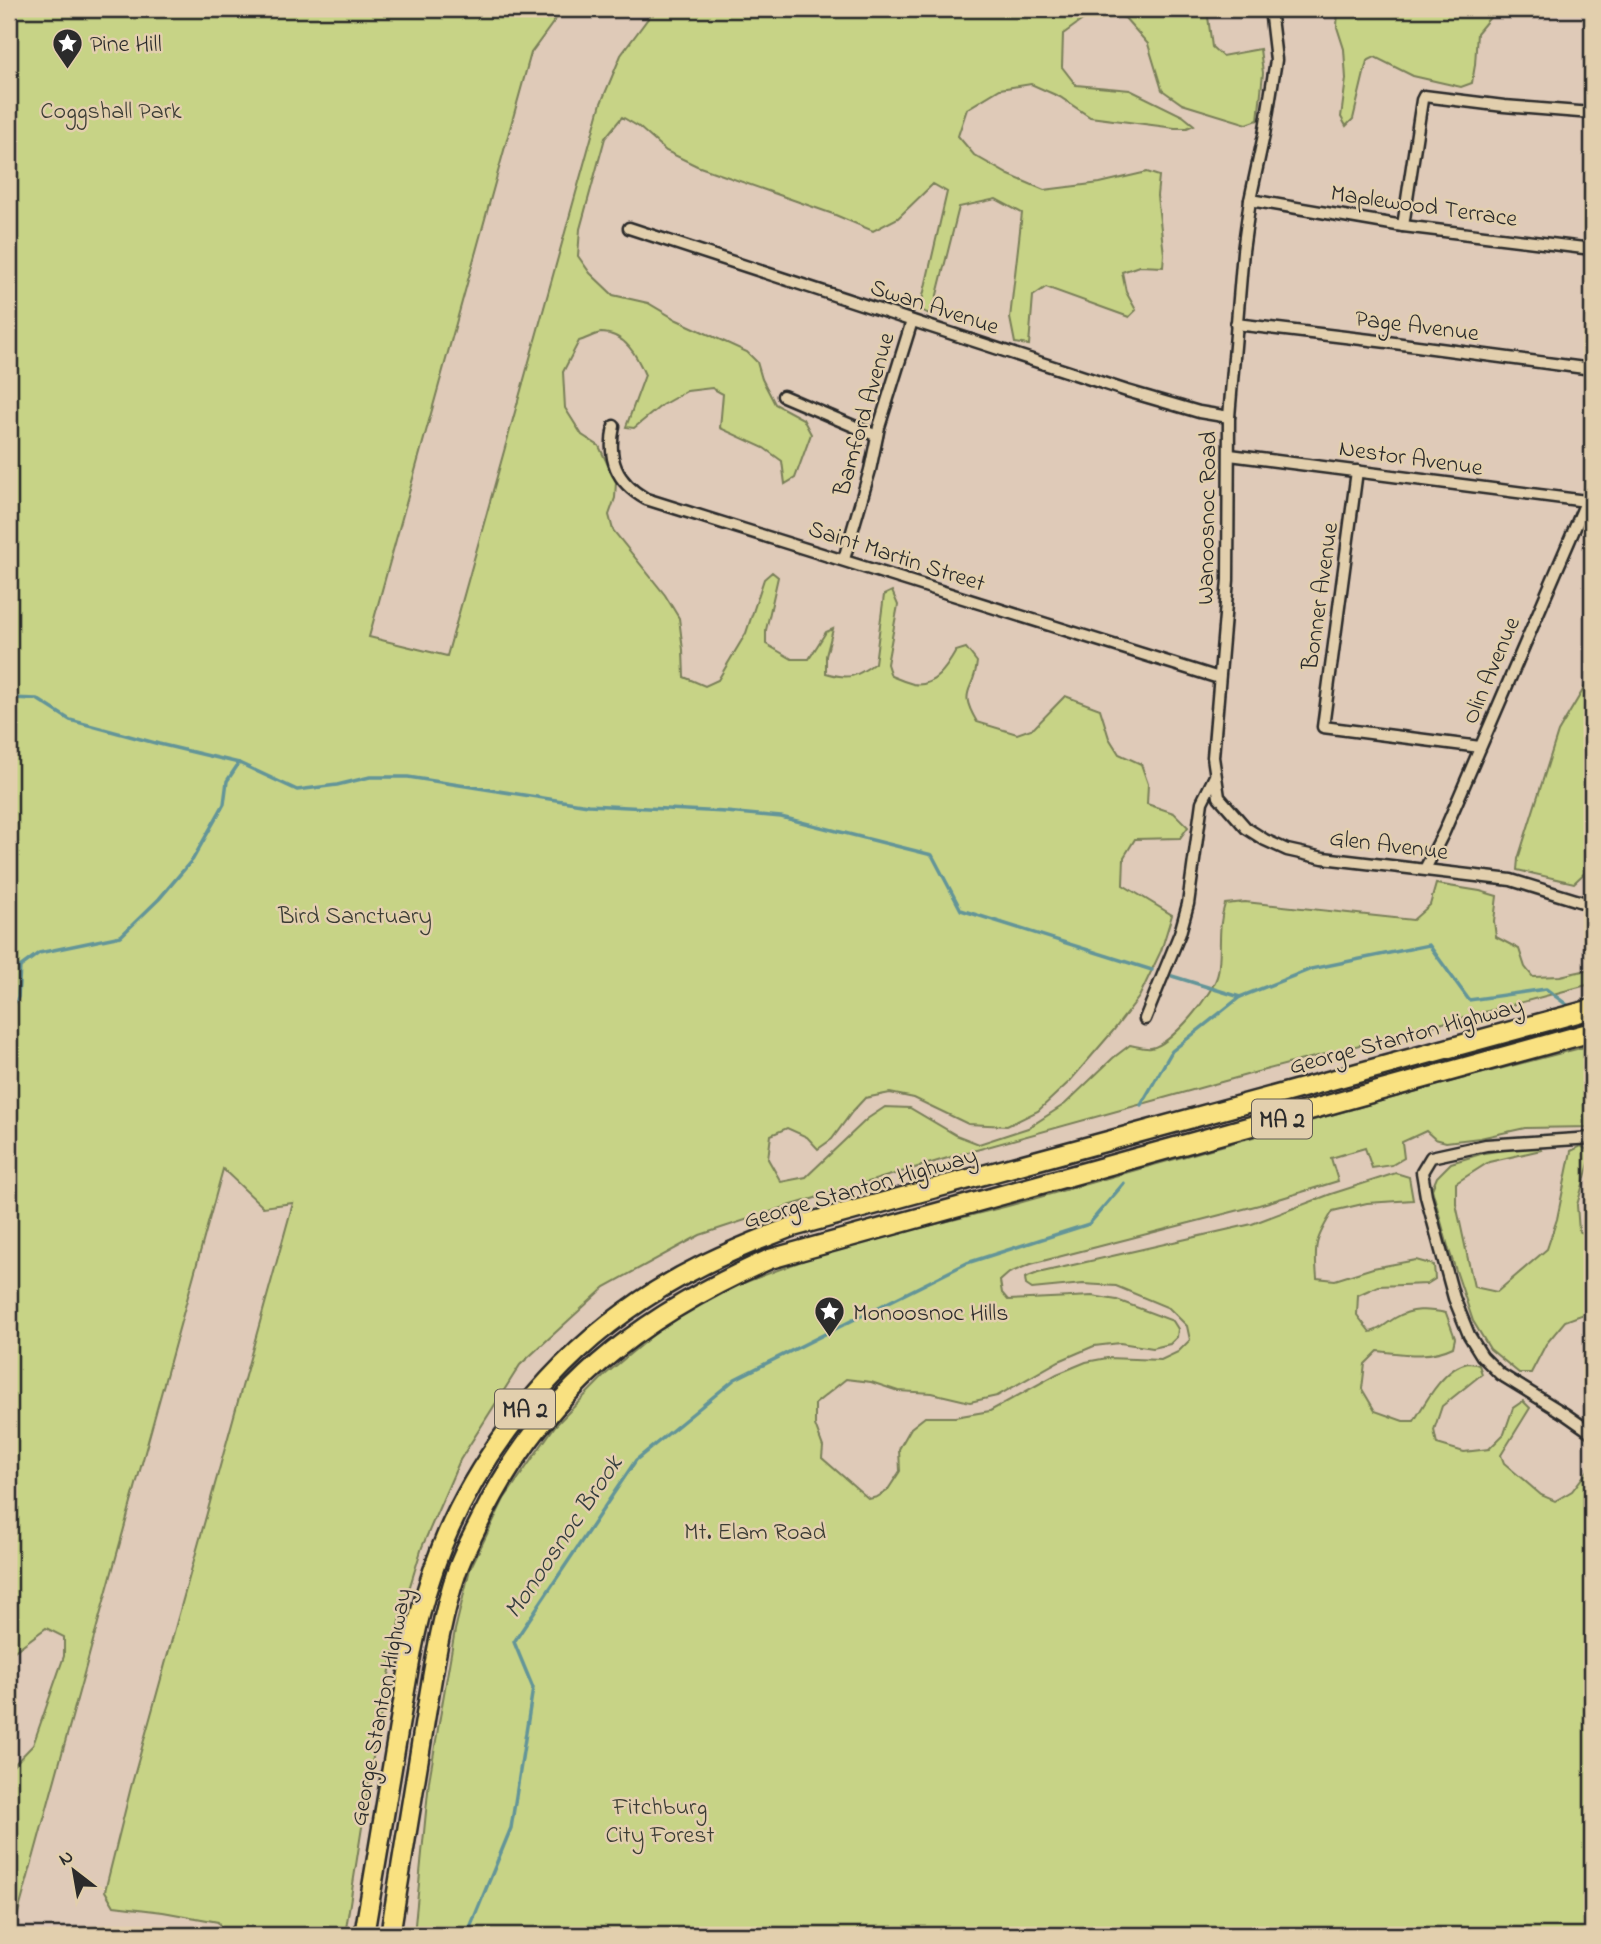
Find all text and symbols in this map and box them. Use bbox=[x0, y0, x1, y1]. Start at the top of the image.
place icon: Pine Hill bbox=[50, 26, 84, 70]
place label: Pine Hill bbox=[90, 28, 162, 63]
park label: Coggshall Park bbox=[40, 95, 182, 130]
street label: Maplewood Terrace bbox=[1328, 177, 1520, 238]
street label: Swan Avenue bbox=[865, 271, 1003, 346]
street label: Page Avenue bbox=[1353, 303, 1481, 352]
street label: Bamford Avenue bbox=[825, 329, 906, 502]
street label: Wanoosnoc Road bbox=[1189, 430, 1228, 605]
street label: Nestor Avenue bbox=[1336, 432, 1485, 487]
street label: Saint Martin Street bbox=[803, 512, 989, 602]
street label: Bonner Avenue bbox=[1294, 520, 1349, 673]
street label: Olin Avenue bbox=[1454, 612, 1531, 730]
street label: Glen Avenue bbox=[1327, 822, 1450, 871]
park label: Bird Sanctuary bbox=[277, 900, 432, 936]
street label: George Stanton Highway bbox=[1285, 989, 1528, 1087]
road number: MA 2 bbox=[1252, 1100, 1312, 1138]
street label: George Stanton Highway bbox=[740, 1139, 982, 1240]
place icon: Monoosnoc Hills bbox=[813, 1295, 847, 1339]
place label: Monoosnoc Hills bbox=[853, 1297, 1009, 1332]
road number: MA 2 bbox=[495, 1390, 555, 1428]
water label: Monoosnoc Brook bbox=[496, 1447, 634, 1627]
park label: Mt. Elam Road bbox=[684, 1516, 826, 1551]
street label: George Stanton Highway bbox=[342, 1586, 424, 1830]
park label: Fitchburg City Forest bbox=[605, 1791, 715, 1855]
north arrow bbox=[38, 1836, 108, 1906]
text: N bbox=[54, 1844, 79, 1873]

